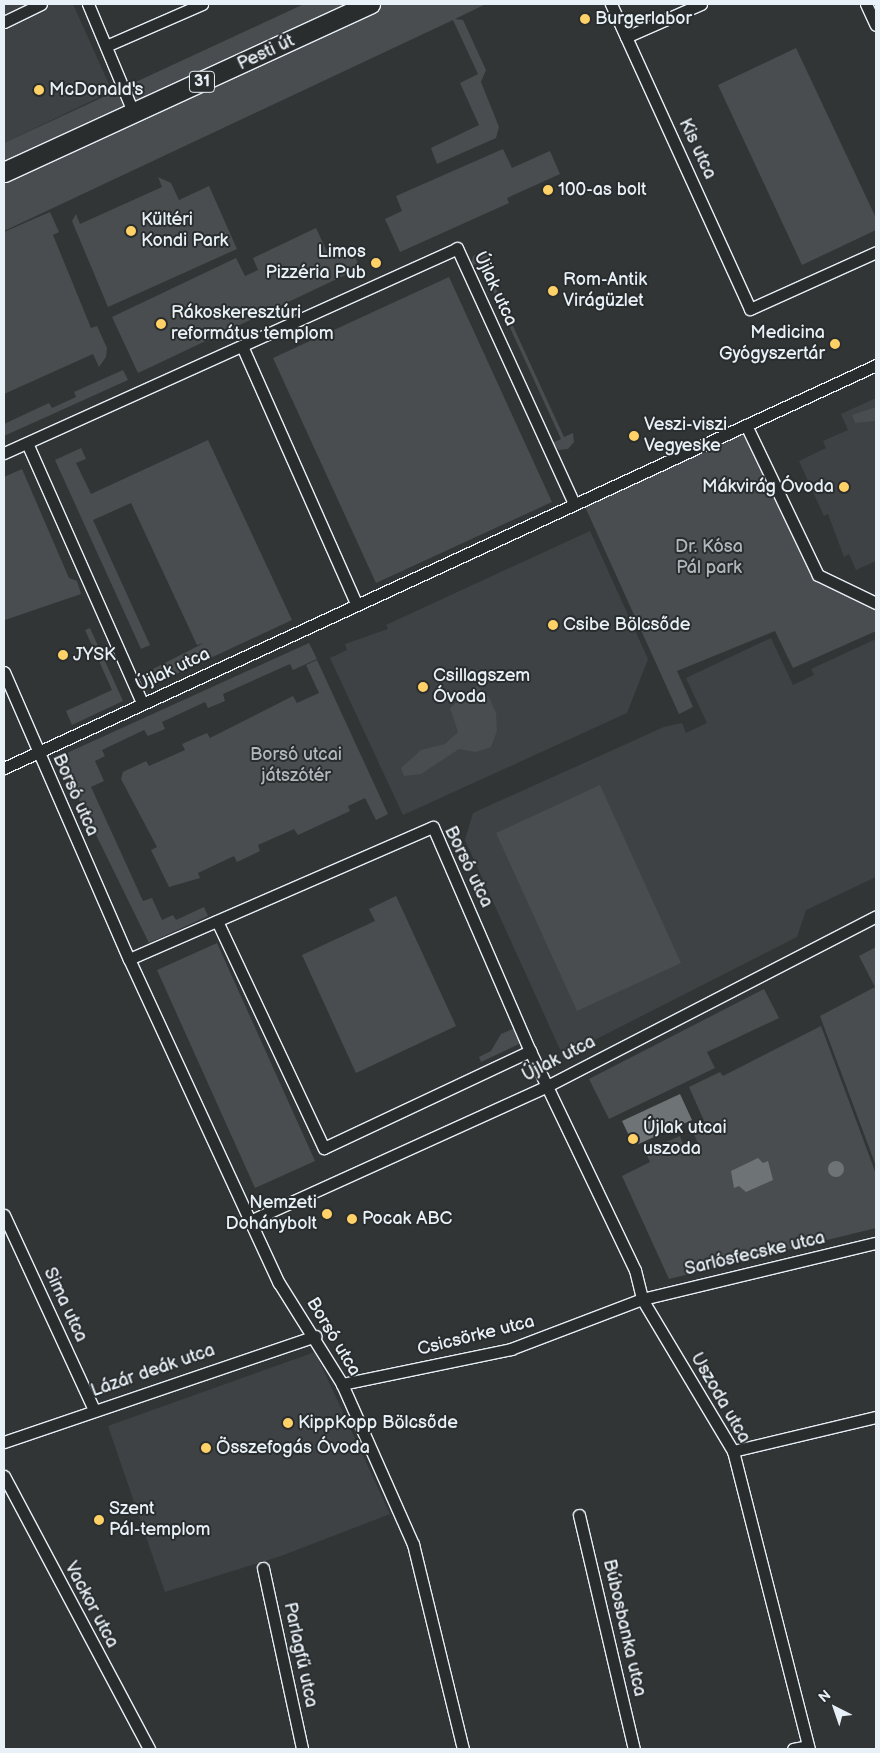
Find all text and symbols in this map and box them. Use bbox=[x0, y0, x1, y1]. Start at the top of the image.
place label: Burgerlabor bbox=[595, 8, 692, 30]
marker: Burgerlabor bbox=[579, 13, 591, 25]
street label: Pesti út bbox=[234, 30, 298, 76]
road number: 31 bbox=[188, 68, 216, 95]
place label: McDonald's bbox=[49, 79, 143, 101]
marker: McDonald's bbox=[33, 84, 45, 96]
street label: Kis utca bbox=[674, 115, 720, 183]
place label: 100-as bolt bbox=[558, 179, 647, 201]
marker: 100-as bolt bbox=[542, 184, 554, 196]
place label: Kültéri Kondi Park bbox=[141, 210, 228, 252]
marker: Kültéri Kondi Park bbox=[125, 225, 137, 237]
place label: Limos Pizzéria Pub bbox=[265, 242, 366, 284]
street label: Újlak utca bbox=[468, 248, 522, 330]
marker: Limos Pizzéria Pub bbox=[370, 257, 382, 269]
place label: Rom-Antik Virágüzlet bbox=[563, 270, 647, 312]
marker: Rom-Antik Virágüzlet bbox=[547, 285, 559, 297]
place label: Rákoskeresztúri református templom bbox=[171, 303, 334, 346]
marker: Rákoskeresztúri református templom bbox=[155, 318, 167, 330]
place label: Medicina Gyógyszertár bbox=[719, 323, 825, 366]
marker: Medicina Gyógyszertár bbox=[829, 338, 841, 350]
place label: Veszi-viszi Vegyeske bbox=[644, 415, 727, 458]
marker: Veszi-viszi Vegyeske bbox=[628, 430, 640, 442]
place label: Mákvirág Óvoda bbox=[702, 476, 834, 498]
marker: Mákvirág Óvoda bbox=[838, 481, 850, 493]
park label: Dr. Kósa Pál park bbox=[675, 537, 743, 580]
place label: Csibe Bölcsőde bbox=[563, 614, 690, 636]
marker: Csibe Bölcsőde bbox=[547, 619, 559, 631]
street label: Újlak utca bbox=[132, 643, 214, 697]
place label: JYSK bbox=[73, 644, 116, 666]
marker: JYSK bbox=[57, 649, 69, 661]
place label: Csillagszem Óvoda bbox=[433, 666, 530, 709]
marker: Csillagszem Óvoda bbox=[417, 681, 429, 693]
park label: Borsó utcai játszótér bbox=[250, 745, 342, 788]
street label: Borsó utca bbox=[47, 750, 103, 840]
street label: Borsó utca bbox=[439, 823, 497, 911]
street label: Újlak utca bbox=[519, 1031, 599, 1087]
place label: Újlak utcai uszoda bbox=[643, 1118, 727, 1160]
marker: Újlak utcai uszoda bbox=[627, 1133, 639, 1145]
place label: Nemzeti Dohánybolt bbox=[226, 1193, 317, 1236]
marker: Nemzeti Dohánybolt bbox=[321, 1208, 333, 1220]
place label: Pocak ABC bbox=[362, 1208, 452, 1230]
marker: Pocak ABC bbox=[346, 1213, 358, 1225]
street label: Sarlósfecske utca bbox=[683, 1227, 827, 1281]
street label: Sima utca bbox=[38, 1264, 92, 1346]
street label: Borsó utca bbox=[301, 1294, 365, 1380]
street label: Csicsörke utca bbox=[415, 1311, 537, 1361]
street label: Lázár deák utca bbox=[88, 1340, 218, 1402]
street label: Uszoda utca bbox=[685, 1349, 755, 1447]
place label: KippKopp Bölcsőde bbox=[298, 1412, 458, 1434]
marker: KippKopp Bölcsőde bbox=[282, 1417, 294, 1429]
place label: Összefogás Óvoda bbox=[216, 1437, 370, 1459]
marker: Összefogás Óvoda bbox=[200, 1442, 212, 1454]
place label: Szent Pál-templom bbox=[109, 1499, 210, 1542]
marker: Szent Pál-templom bbox=[93, 1514, 105, 1526]
street label: Búbosbanka utca bbox=[598, 1557, 650, 1699]
street label: Vackor utca bbox=[59, 1558, 123, 1652]
street label: Parlagfű utca bbox=[278, 1600, 322, 1710]
north arrow bbox=[810, 1683, 860, 1733]
text: N bbox=[815, 1686, 834, 1706]

